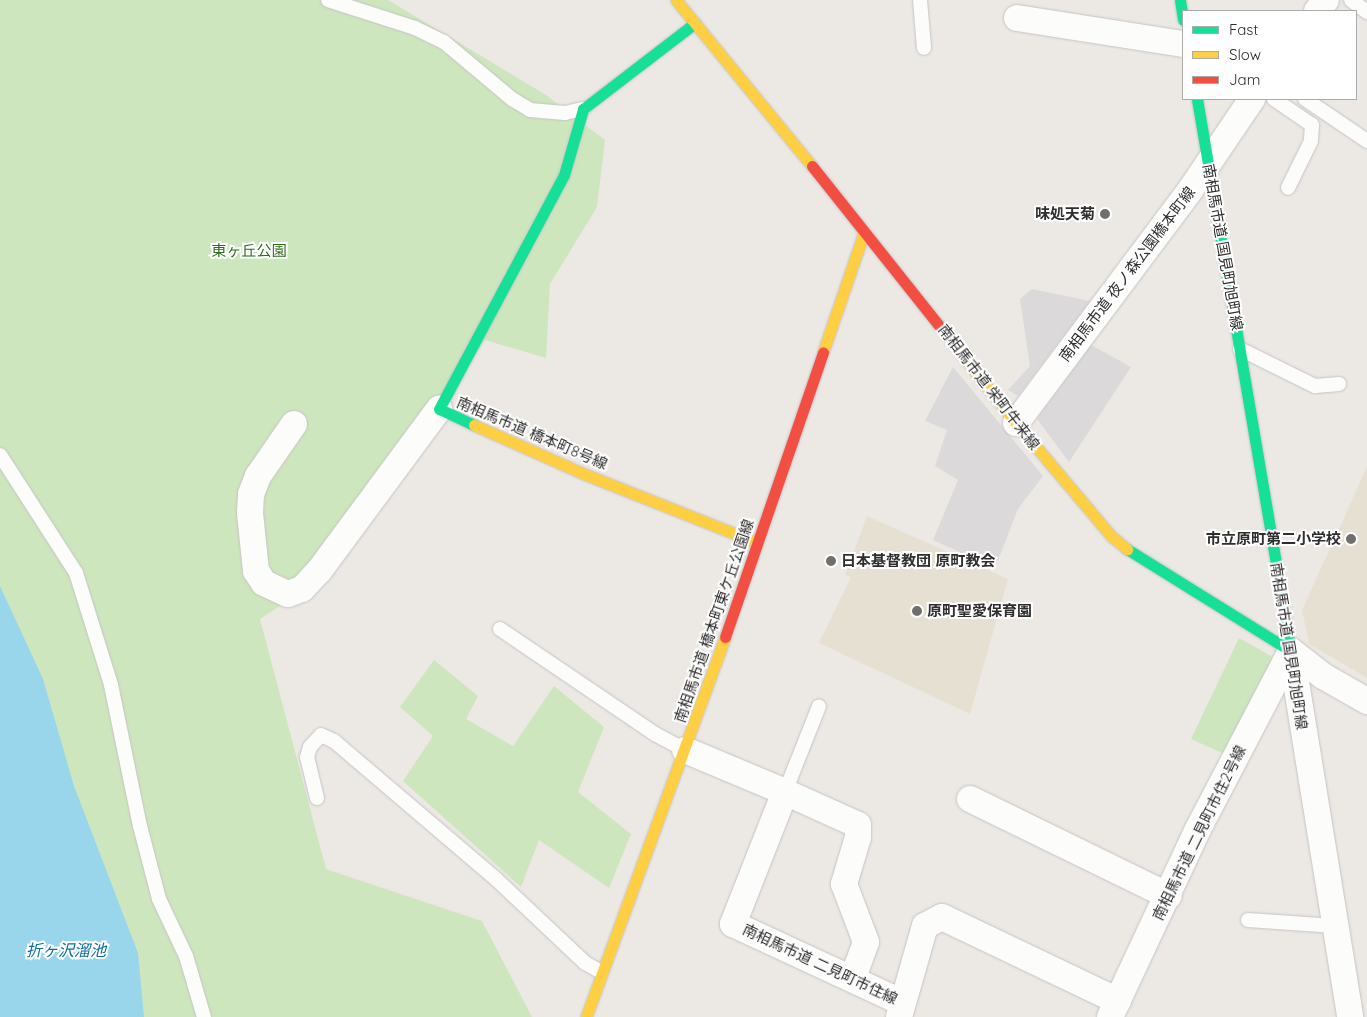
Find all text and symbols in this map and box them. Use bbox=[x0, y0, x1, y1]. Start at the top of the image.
legend bbox=[1182, 10, 1357, 100]
text: Fast bbox=[1229, 20, 1258, 39]
text: Slow bbox=[1229, 45, 1261, 64]
text: Jam bbox=[1229, 70, 1260, 89]
street label: 南相馬市道 国見町旭町線 bbox=[1199, 162, 1247, 332]
street label: 南相馬市道 夜ノ森公園橋本町線 bbox=[1055, 183, 1199, 365]
place label: 味処天菊 bbox=[1035, 205, 1095, 223]
marker: 味処天菊 bbox=[1099, 208, 1111, 220]
park label: 東ヶ丘公園 bbox=[212, 242, 286, 260]
street label: 南相馬市道 栄町牛来線 bbox=[934, 321, 1044, 453]
street label: 南相馬市道 橋本町8号線 bbox=[454, 393, 610, 473]
street label: 南相馬市道 橋本町東ケ丘公園線 bbox=[671, 517, 757, 725]
place label: 市立原町第二小学校 bbox=[1206, 530, 1341, 548]
marker: 市立原町第二小学校 bbox=[1345, 533, 1357, 545]
place label: 日本基督教団 原町教会 bbox=[841, 552, 995, 570]
marker: 日本基督教団 原町教会 bbox=[825, 555, 837, 567]
street label: 南相馬市道 国見町旭町線 bbox=[1267, 561, 1311, 731]
place label: 原町聖愛保育園 bbox=[927, 602, 1032, 620]
marker: 原町聖愛保育園 bbox=[911, 605, 923, 617]
street label: 南相馬市道 二見町市住2号線 bbox=[1149, 743, 1249, 923]
street label: 南相馬市道 二見町市住線 bbox=[740, 920, 900, 1008]
water label: 折ヶ沢溜池 bbox=[26, 940, 106, 960]

